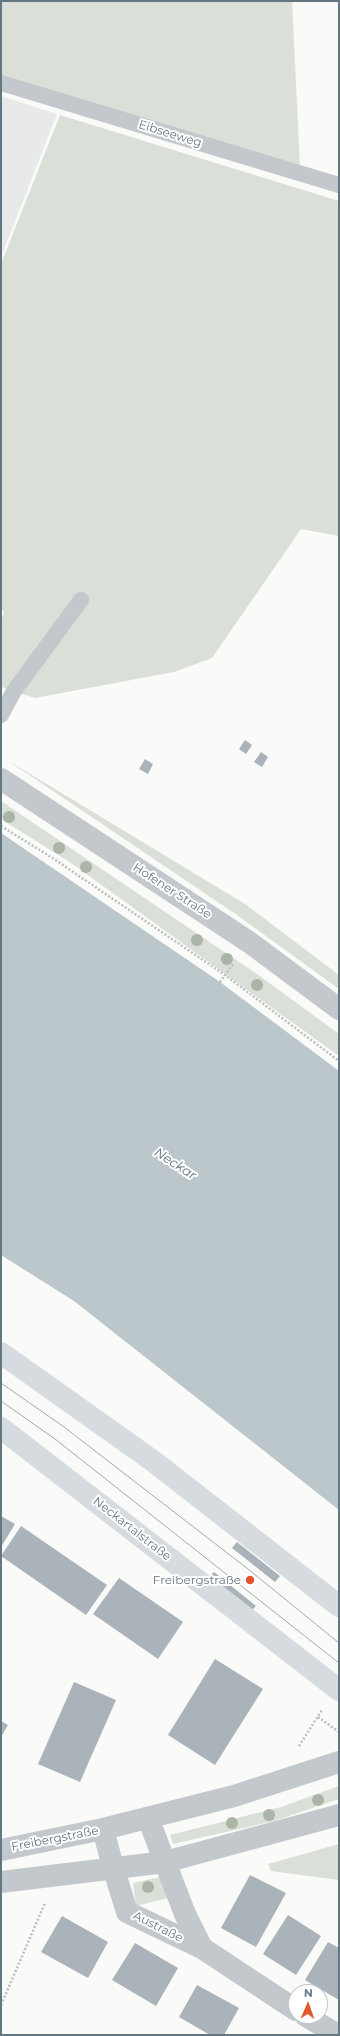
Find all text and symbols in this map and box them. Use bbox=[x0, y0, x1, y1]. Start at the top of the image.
street label: Eibseeweg bbox=[137, 118, 203, 150]
street label: Hofener Straße bbox=[130, 860, 214, 922]
water label: Neckar bbox=[151, 1145, 199, 1183]
street label: Neckartalstraße bbox=[90, 1494, 174, 1564]
place label: Freibergstraße bbox=[153, 1573, 241, 1587]
marker: Freibergstraße bbox=[244, 1574, 256, 1586]
street label: Freibergstraße bbox=[10, 1824, 100, 1854]
street label: Austraße bbox=[131, 1908, 185, 1946]
north arrow bbox=[288, 1984, 328, 2024]
text: N bbox=[304, 1986, 313, 2000]

